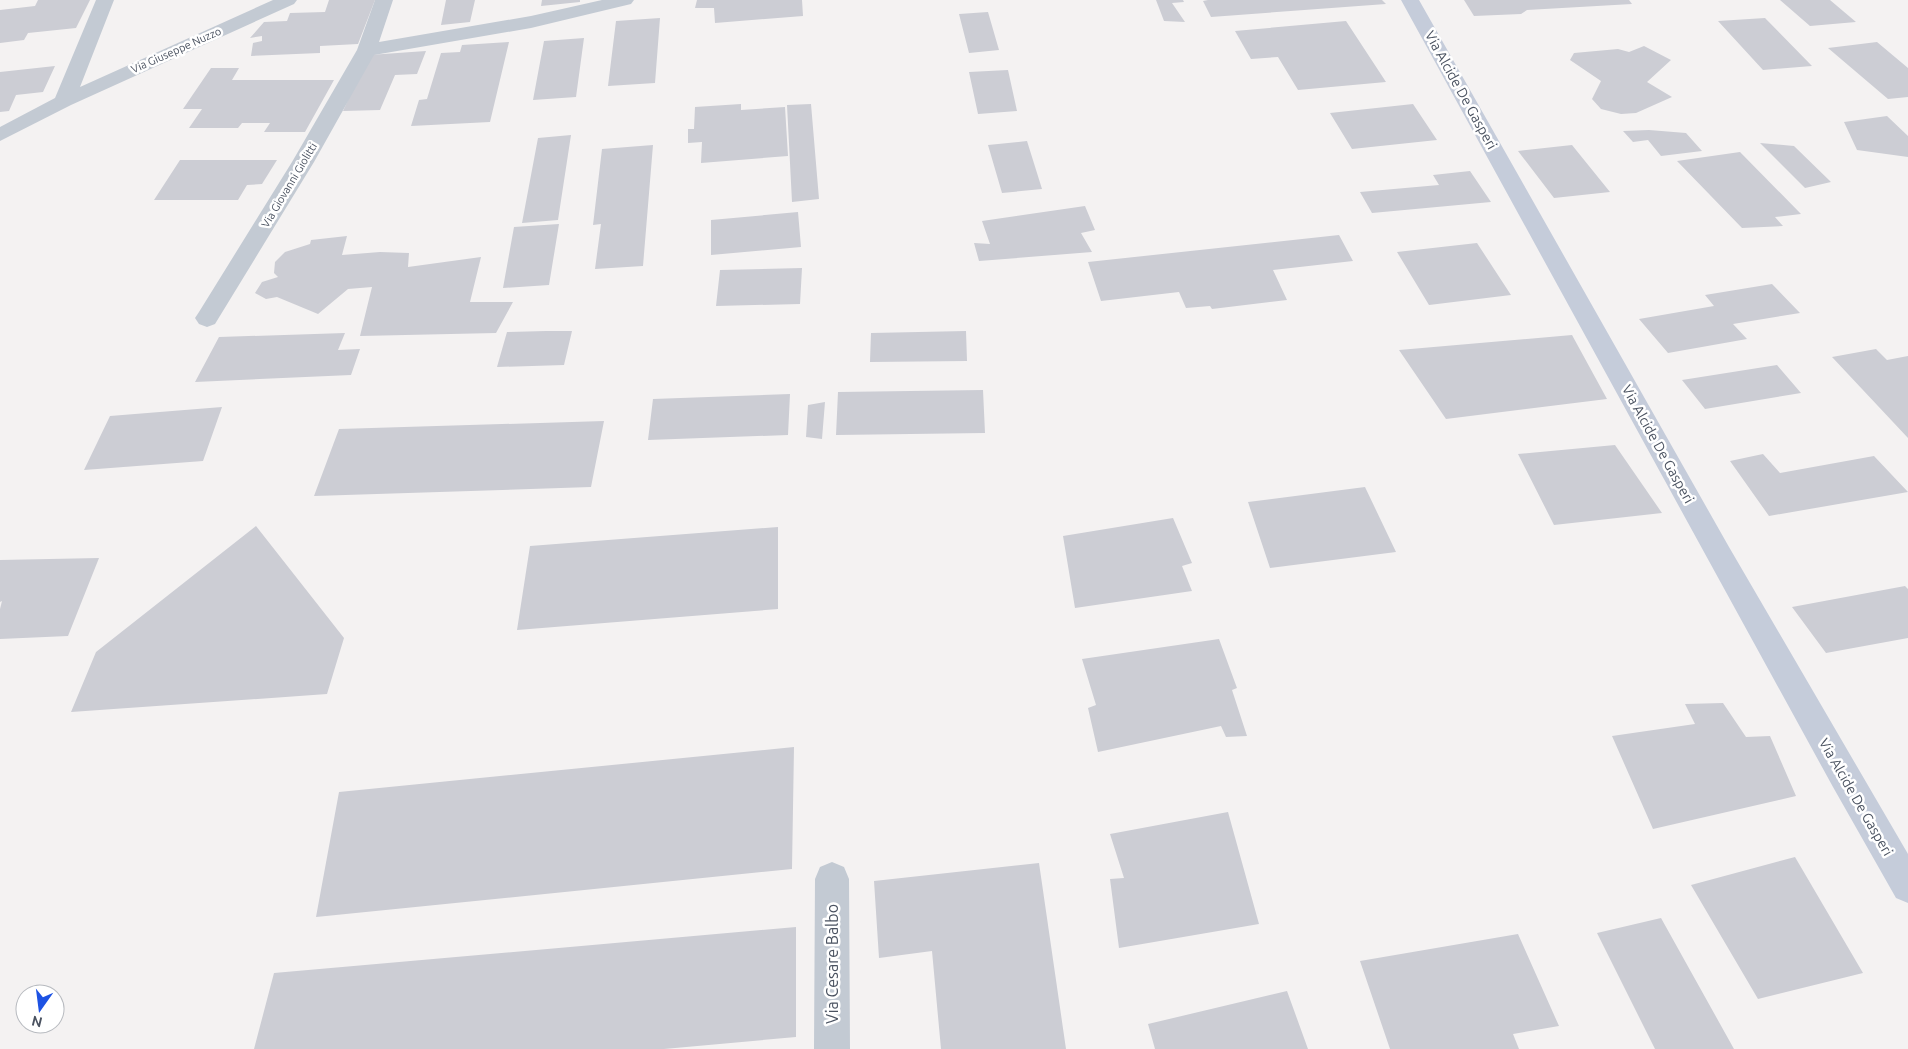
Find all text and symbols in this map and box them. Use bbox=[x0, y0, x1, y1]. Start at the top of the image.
street label: Via Giuseppe Nuzzo bbox=[129, 25, 223, 75]
street label: Via Alcide De Gasperi bbox=[1422, 28, 1500, 152]
street label: Via Giovanni Giolitti bbox=[259, 141, 319, 229]
street label: Via Alcide De Gasperi bbox=[1619, 382, 1697, 506]
street label: Via Alcide De Gasperi bbox=[1816, 735, 1896, 859]
street label: Via Cesare Balbo bbox=[823, 904, 841, 1024]
north arrow bbox=[15, 984, 65, 1034]
text: N bbox=[30, 1013, 44, 1031]

